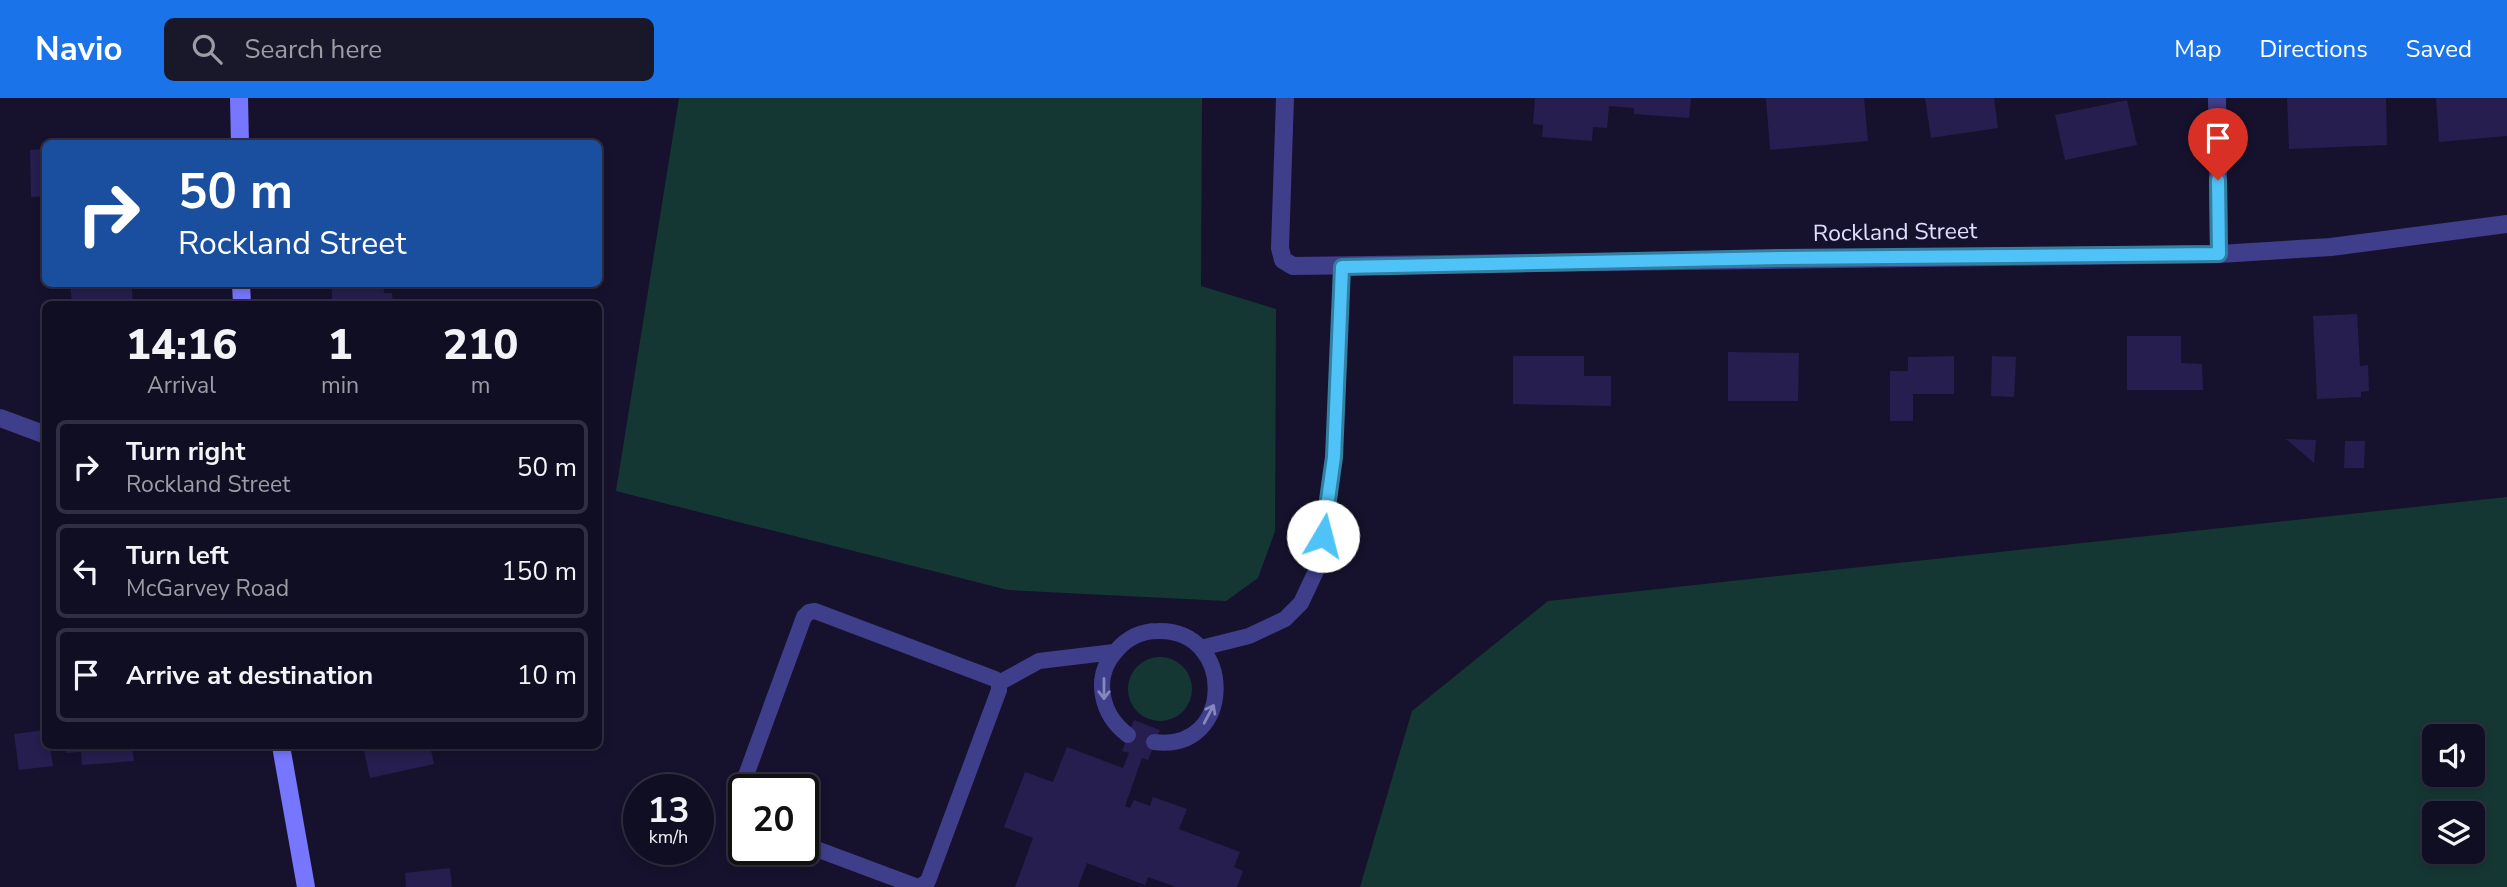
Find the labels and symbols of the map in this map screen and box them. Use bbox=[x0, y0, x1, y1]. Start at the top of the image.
pin bbox=[2188, 108, 2248, 180]
street label: Rockland Street bbox=[1813, 215, 1978, 249]
position arrow bbox=[1286, 499, 1360, 573]
one-way arrow bbox=[1097, 677, 1111, 700]
one-way arrow bbox=[1202, 704, 1216, 724]
speed limit sign: 20 bbox=[728, 774, 819, 865]

